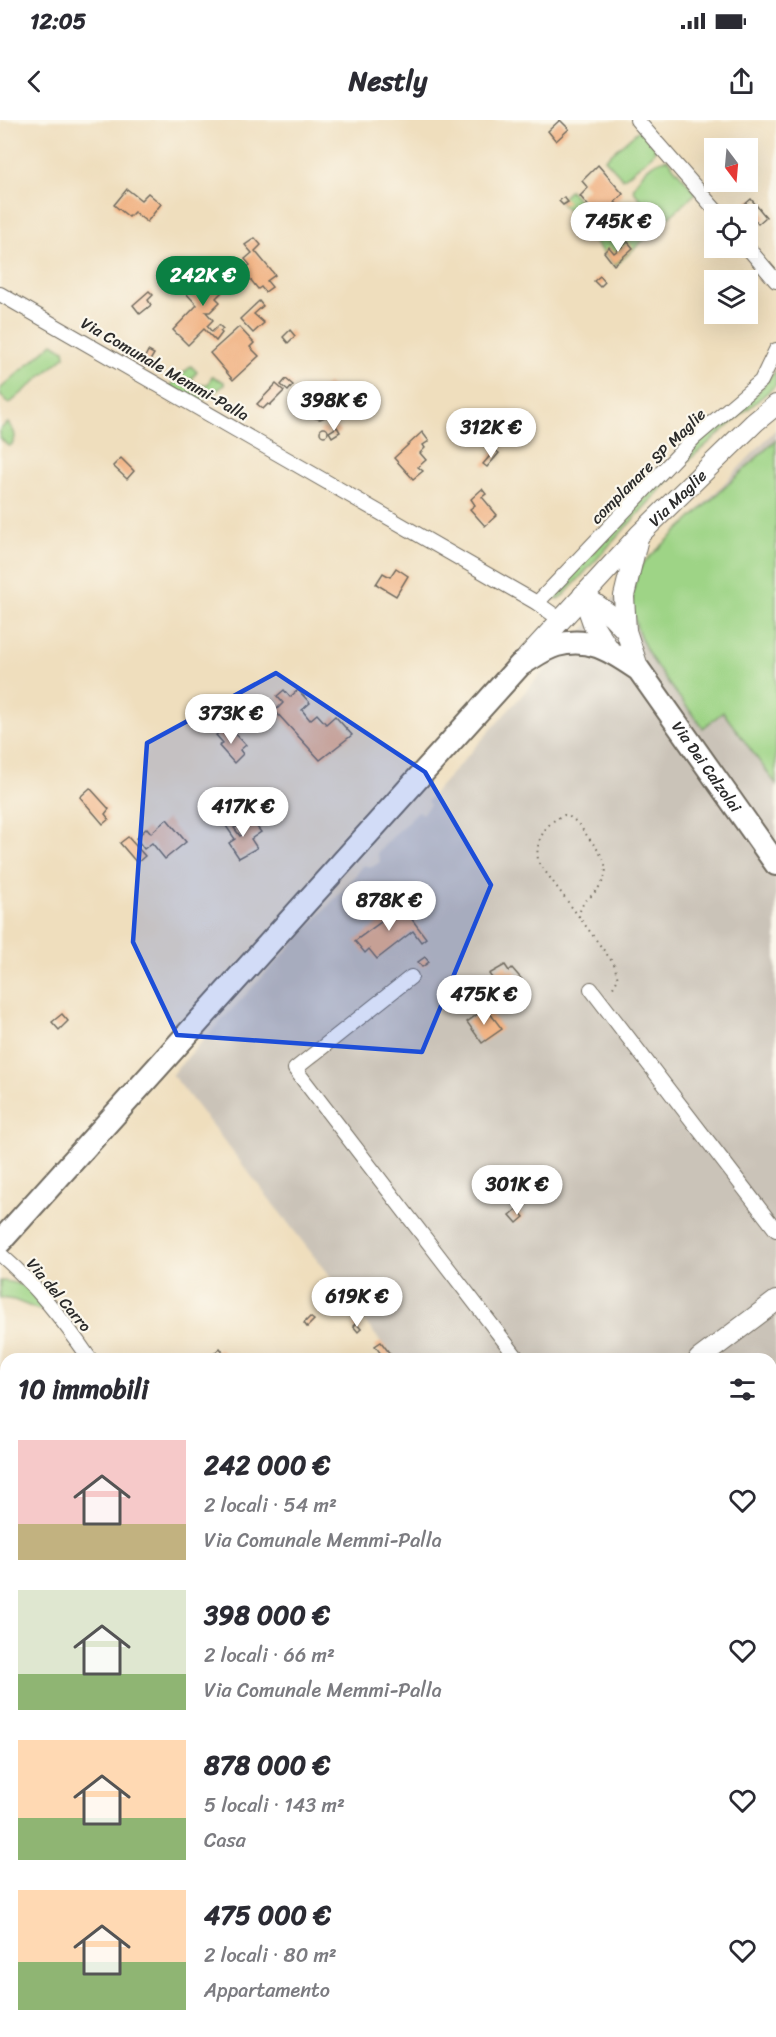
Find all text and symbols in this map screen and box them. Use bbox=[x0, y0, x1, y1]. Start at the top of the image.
text: 12:05 bbox=[30, 2, 86, 41]
text: Nestly bbox=[349, 57, 427, 105]
icon: back bbox=[18, 65, 51, 98]
icon: share bbox=[725, 65, 758, 98]
north arrow bbox=[704, 138, 758, 192]
map controls bbox=[704, 138, 758, 324]
pin: 745K € bbox=[569, 202, 667, 253]
text: 745K € bbox=[585, 204, 651, 239]
button: locate bbox=[704, 204, 758, 258]
pin: 242K € bbox=[154, 256, 252, 307]
text: 242K € bbox=[170, 258, 236, 293]
button: layers bbox=[704, 270, 758, 324]
street label: Via Comunale Memmi-Palla bbox=[75, 309, 255, 429]
pin: 398K € bbox=[285, 381, 383, 432]
text: 398K € bbox=[301, 383, 367, 418]
street label: complanare SP Maglie bbox=[583, 401, 713, 531]
pin: 312K € bbox=[442, 408, 540, 459]
text: 312K € bbox=[460, 410, 522, 445]
street label: Via Maglie bbox=[641, 462, 714, 534]
pin: 373K € bbox=[182, 694, 280, 745]
text: 373K € bbox=[199, 696, 263, 731]
street label: Via Dei Calzolai bbox=[664, 714, 750, 819]
pin: 417K € bbox=[194, 787, 292, 838]
text: 417K € bbox=[211, 789, 275, 824]
pin: 878K € bbox=[340, 881, 438, 932]
text: 878K € bbox=[356, 883, 422, 918]
pin: 475K € bbox=[435, 975, 533, 1026]
text: 475K € bbox=[451, 977, 517, 1012]
pin: 301K € bbox=[468, 1165, 566, 1216]
text: 301K € bbox=[486, 1167, 548, 1202]
street label: Via del Carro bbox=[19, 1251, 99, 1339]
pin: 619K € bbox=[308, 1277, 406, 1328]
text: 619K € bbox=[326, 1279, 388, 1314]
text: 10 immobili bbox=[18, 1366, 148, 1412]
icon: filters bbox=[726, 1373, 759, 1406]
text: 242 000 € bbox=[204, 1442, 330, 1488]
icon: home bbox=[66, 1464, 138, 1536]
icon: heart bbox=[726, 1484, 759, 1517]
text: 2 locali · 54 m² bbox=[204, 1488, 337, 1523]
text: Via Comunale Memmi-Palla bbox=[204, 1523, 442, 1558]
text: 398 000 € bbox=[204, 1592, 330, 1638]
icon: home bbox=[66, 1614, 138, 1686]
icon: heart bbox=[726, 1634, 759, 1667]
text: 2 locali · 66 m² bbox=[204, 1638, 335, 1673]
text: Via Comunale Memmi-Palla bbox=[204, 1673, 442, 1708]
text: 878 000 € bbox=[204, 1742, 330, 1788]
icon: home bbox=[66, 1764, 138, 1836]
icon: heart bbox=[726, 1784, 759, 1817]
text: 5 locali · 143 m² bbox=[204, 1788, 345, 1823]
text: Casa bbox=[204, 1823, 246, 1858]
text: 475 000 € bbox=[204, 1892, 331, 1938]
icon: home bbox=[66, 1914, 138, 1986]
icon: heart bbox=[726, 1934, 759, 1967]
text: 2 locali · 80 m² bbox=[204, 1938, 337, 1973]
text: Appartamento bbox=[204, 1973, 330, 2008]

